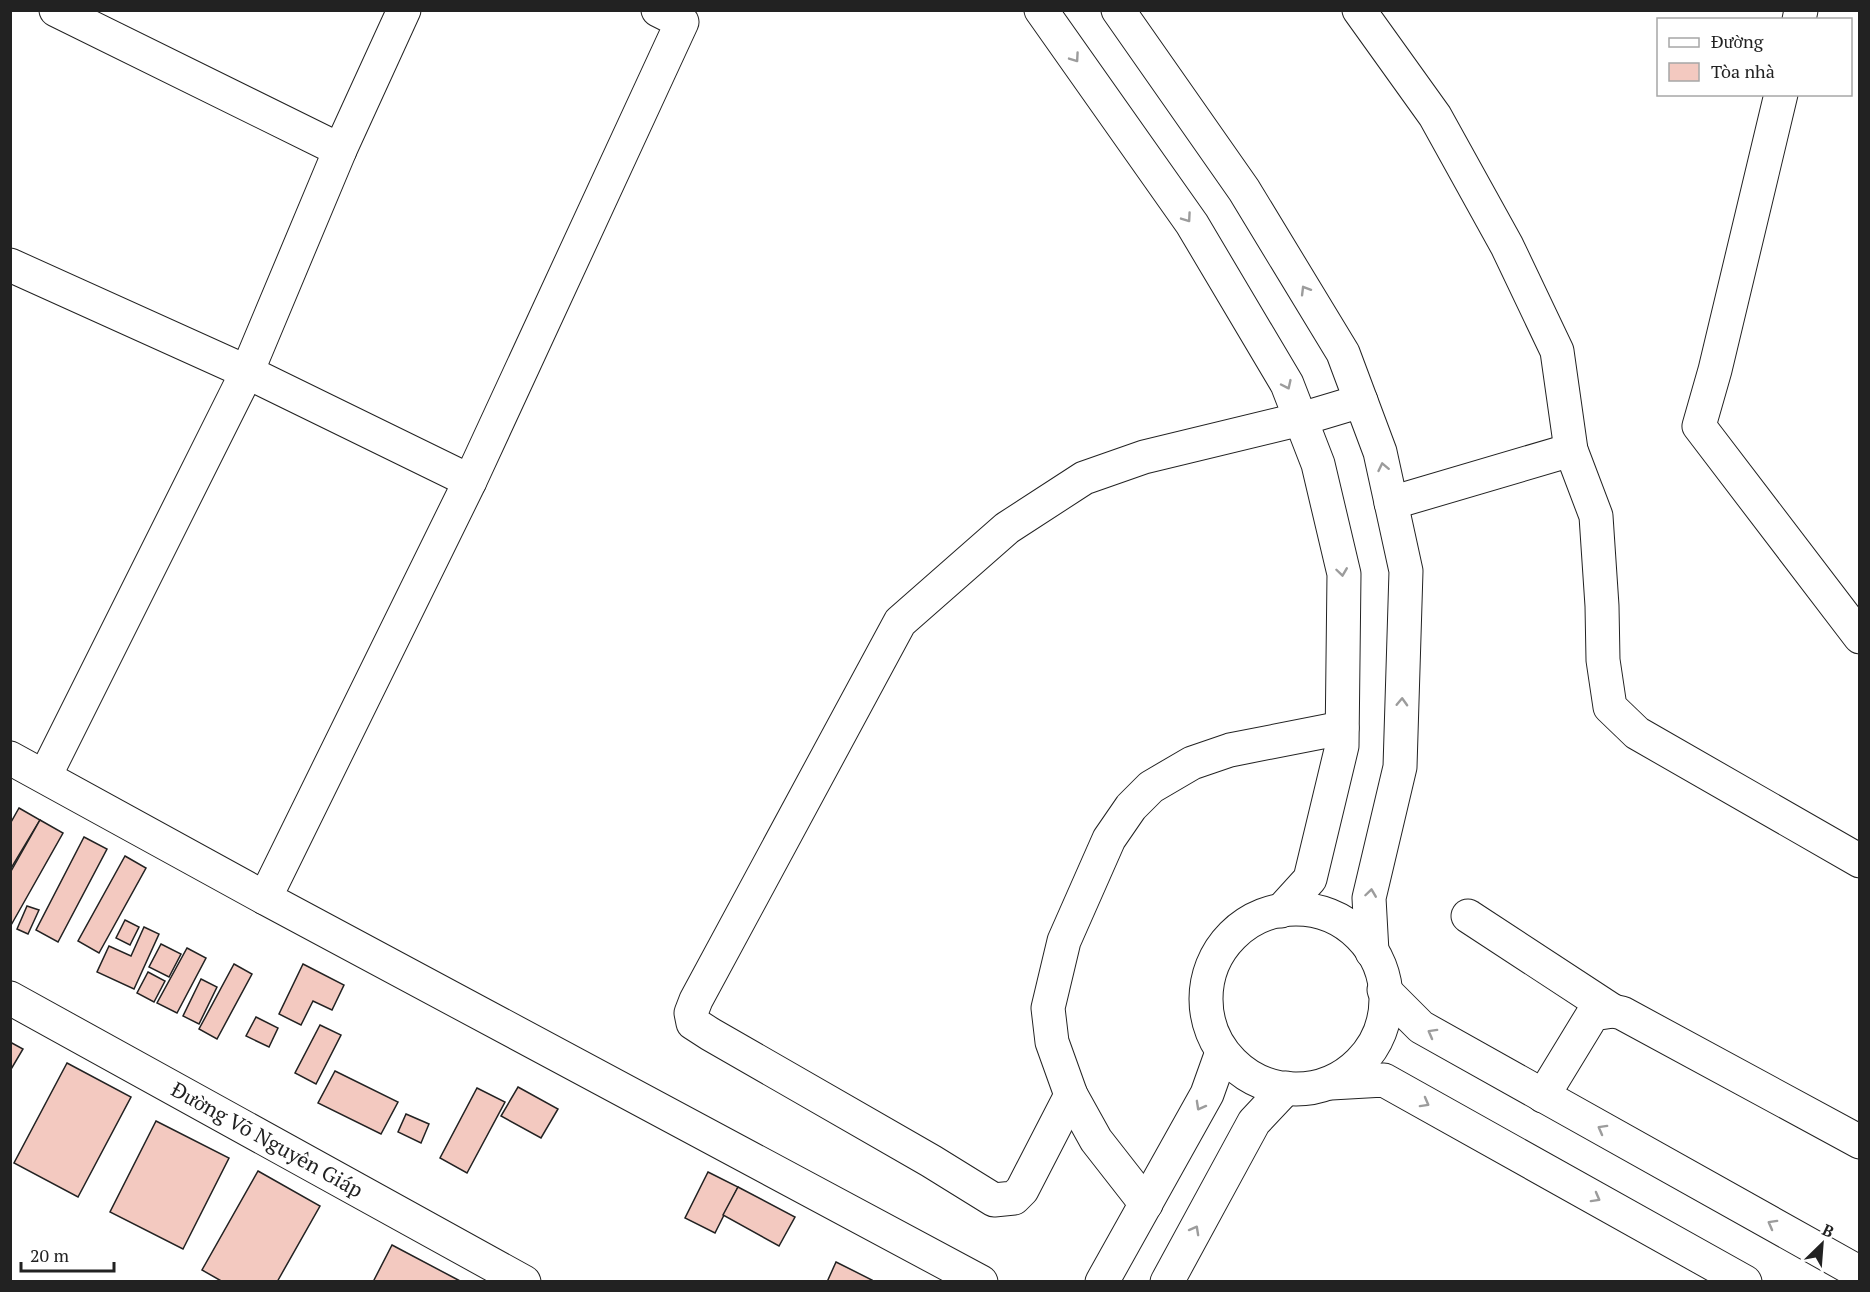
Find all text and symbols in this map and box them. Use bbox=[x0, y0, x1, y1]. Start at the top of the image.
legend bbox=[1657, 18, 1852, 96]
text: Đường bbox=[1711, 29, 1764, 53]
one-way arrow bbox=[1068, 52, 1079, 63]
text: Tòa nhà bbox=[1711, 59, 1775, 83]
one-way arrow bbox=[1180, 211, 1191, 222]
one-way arrow bbox=[1300, 286, 1312, 296]
one-way arrow bbox=[1279, 379, 1291, 390]
one-way arrow bbox=[1377, 463, 1390, 473]
one-way arrow bbox=[1336, 567, 1348, 576]
one-way arrow bbox=[1396, 697, 1408, 706]
one-way arrow bbox=[1364, 889, 1376, 898]
one-way arrow bbox=[1428, 1029, 1438, 1040]
street label: Đường Võ Nguyên Giáp bbox=[167, 1075, 368, 1204]
one-way arrow bbox=[1419, 1095, 1430, 1107]
one-way arrow bbox=[1196, 1100, 1207, 1110]
one-way arrow bbox=[1598, 1125, 1608, 1136]
one-way arrow bbox=[1589, 1191, 1600, 1202]
north arrow bbox=[1792, 1214, 1852, 1274]
text: B bbox=[1819, 1218, 1838, 1243]
one-way arrow bbox=[1768, 1220, 1778, 1231]
one-way arrow bbox=[1188, 1226, 1199, 1236]
scale bar bbox=[21, 1235, 114, 1273]
text: 20 m bbox=[30, 1243, 70, 1267]

